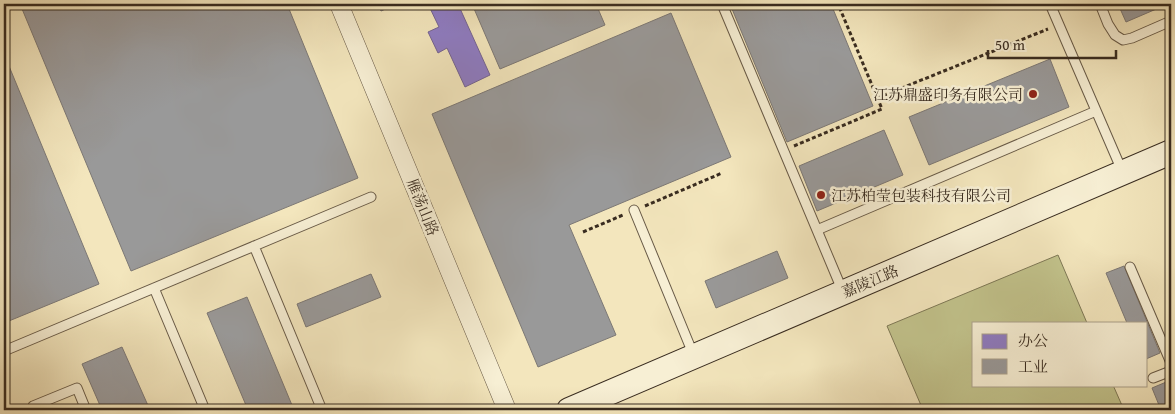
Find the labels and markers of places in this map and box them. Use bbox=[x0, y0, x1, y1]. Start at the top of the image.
place label: 江苏鼎盛印务有限公司 bbox=[873, 84, 1023, 105]
marker: 江苏鼎盛印务有限公司 bbox=[1027, 88, 1039, 100]
place label: 江苏柏莹包装科技有限公司 bbox=[831, 185, 1011, 206]
marker: 江苏柏莹包装科技有限公司 bbox=[815, 189, 827, 201]

